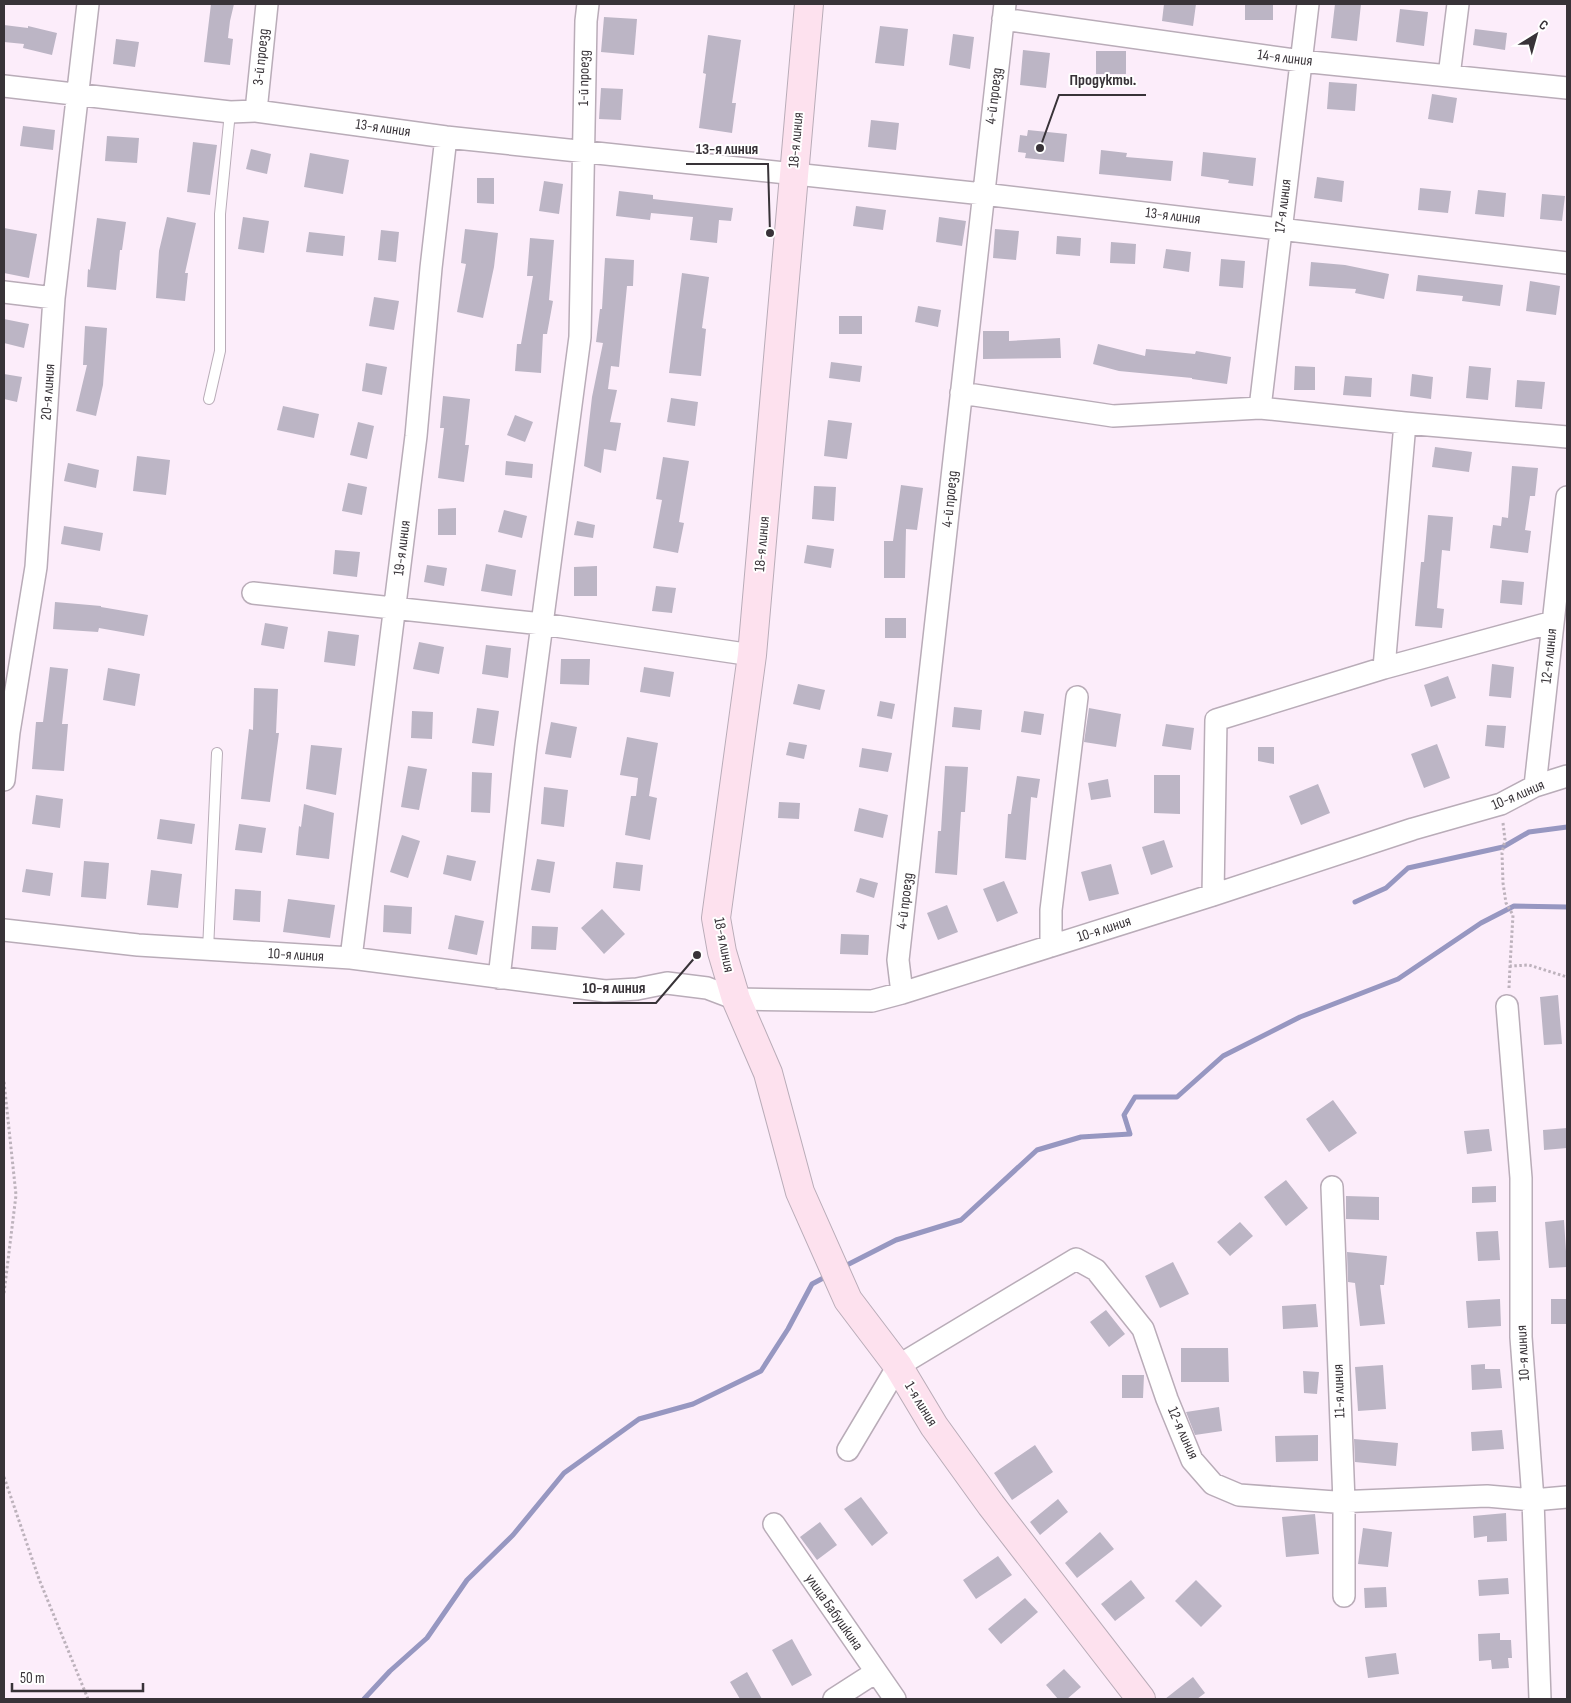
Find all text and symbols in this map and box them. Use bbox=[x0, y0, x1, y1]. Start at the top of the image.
north arrow bbox=[1511, 10, 1561, 60]
text: С bbox=[1536, 16, 1552, 34]
street label: 3-й проезд bbox=[249, 28, 273, 86]
street label: 14-я линия bbox=[1256, 45, 1314, 71]
street label: 1-й проезд bbox=[574, 50, 594, 106]
callout: Продукты. bbox=[1059, 64, 1146, 95]
street label: 4-й проезд bbox=[981, 67, 1007, 125]
text: Продукты. bbox=[1070, 71, 1136, 90]
street label: 18-я линия bbox=[784, 111, 808, 168]
street label: 13-я линия bbox=[354, 115, 412, 141]
callout: 13-я линия bbox=[686, 133, 768, 164]
text: 13-я линия bbox=[696, 140, 758, 159]
street label: 17-я линия bbox=[1270, 178, 1296, 234]
street label: 13-я линия bbox=[1144, 203, 1202, 229]
street label: 20-я линия bbox=[37, 363, 59, 421]
street label: 4-й проезд bbox=[938, 470, 962, 528]
street label: 18-я линия bbox=[750, 515, 774, 572]
street label: 19-я линия bbox=[389, 519, 415, 577]
street label: 12-я линия bbox=[1537, 627, 1561, 684]
street label: 10-я линия bbox=[1489, 775, 1547, 815]
street label: 4-й проезд bbox=[892, 872, 918, 930]
street label: 10-я линия bbox=[1075, 911, 1133, 947]
street label: 18-я линия bbox=[709, 916, 739, 974]
street label: 10-я линия bbox=[268, 944, 324, 966]
callout: 10-я линия bbox=[573, 972, 656, 1003]
text: 10-я линия bbox=[582, 979, 646, 998]
street label: 10-я линия bbox=[1512, 1325, 1534, 1381]
street label: 11-я линия bbox=[1329, 1363, 1349, 1418]
street label: 1-я линия bbox=[900, 1378, 942, 1430]
street label: 12-я линия bbox=[1163, 1404, 1203, 1462]
street label: улица Бабушкина bbox=[801, 1570, 868, 1654]
scale bar bbox=[12, 1660, 144, 1692]
text: 50 m bbox=[20, 1669, 45, 1688]

